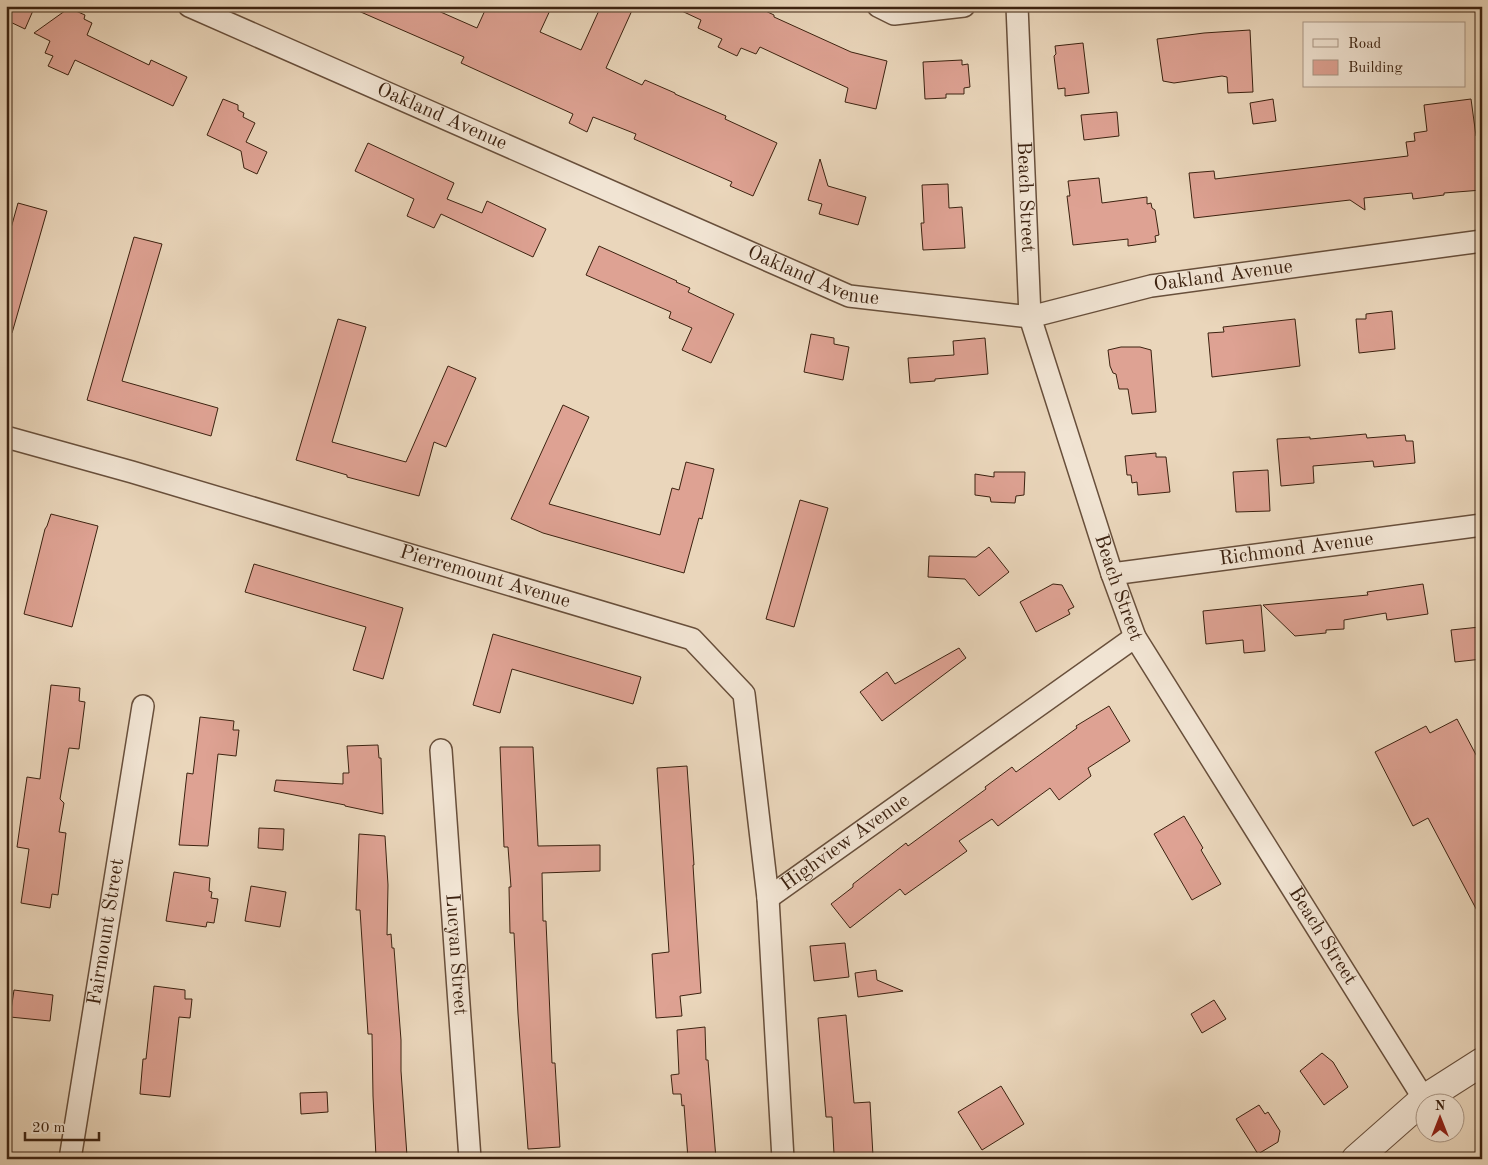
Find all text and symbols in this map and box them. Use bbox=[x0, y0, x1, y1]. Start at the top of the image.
legend bbox=[1303, 22, 1466, 88]
text: Road bbox=[1348, 37, 1382, 52]
text: Building bbox=[1348, 61, 1403, 76]
street label: Oakland Avenue bbox=[374, 80, 510, 154]
street label: Beach Street bbox=[1013, 141, 1037, 253]
street label: Oakland Avenue bbox=[744, 243, 880, 309]
street label: Oakland Avenue bbox=[1153, 257, 1294, 296]
street label: Richmond Avenue bbox=[1218, 529, 1375, 570]
street label: Beach Street bbox=[1090, 532, 1146, 644]
street label: Pierremount Avenue bbox=[397, 542, 573, 612]
street label: Highview Avenue bbox=[777, 791, 913, 895]
street label: Fairmount Street bbox=[85, 857, 128, 1007]
street label: Beach Street bbox=[1284, 884, 1360, 989]
street label: Lucyan Street bbox=[441, 893, 470, 1016]
north arrow bbox=[1416, 1092, 1466, 1142]
text: N bbox=[1435, 1099, 1446, 1113]
scale bar bbox=[25, 1110, 99, 1142]
text: 20 m bbox=[32, 1121, 66, 1136]

